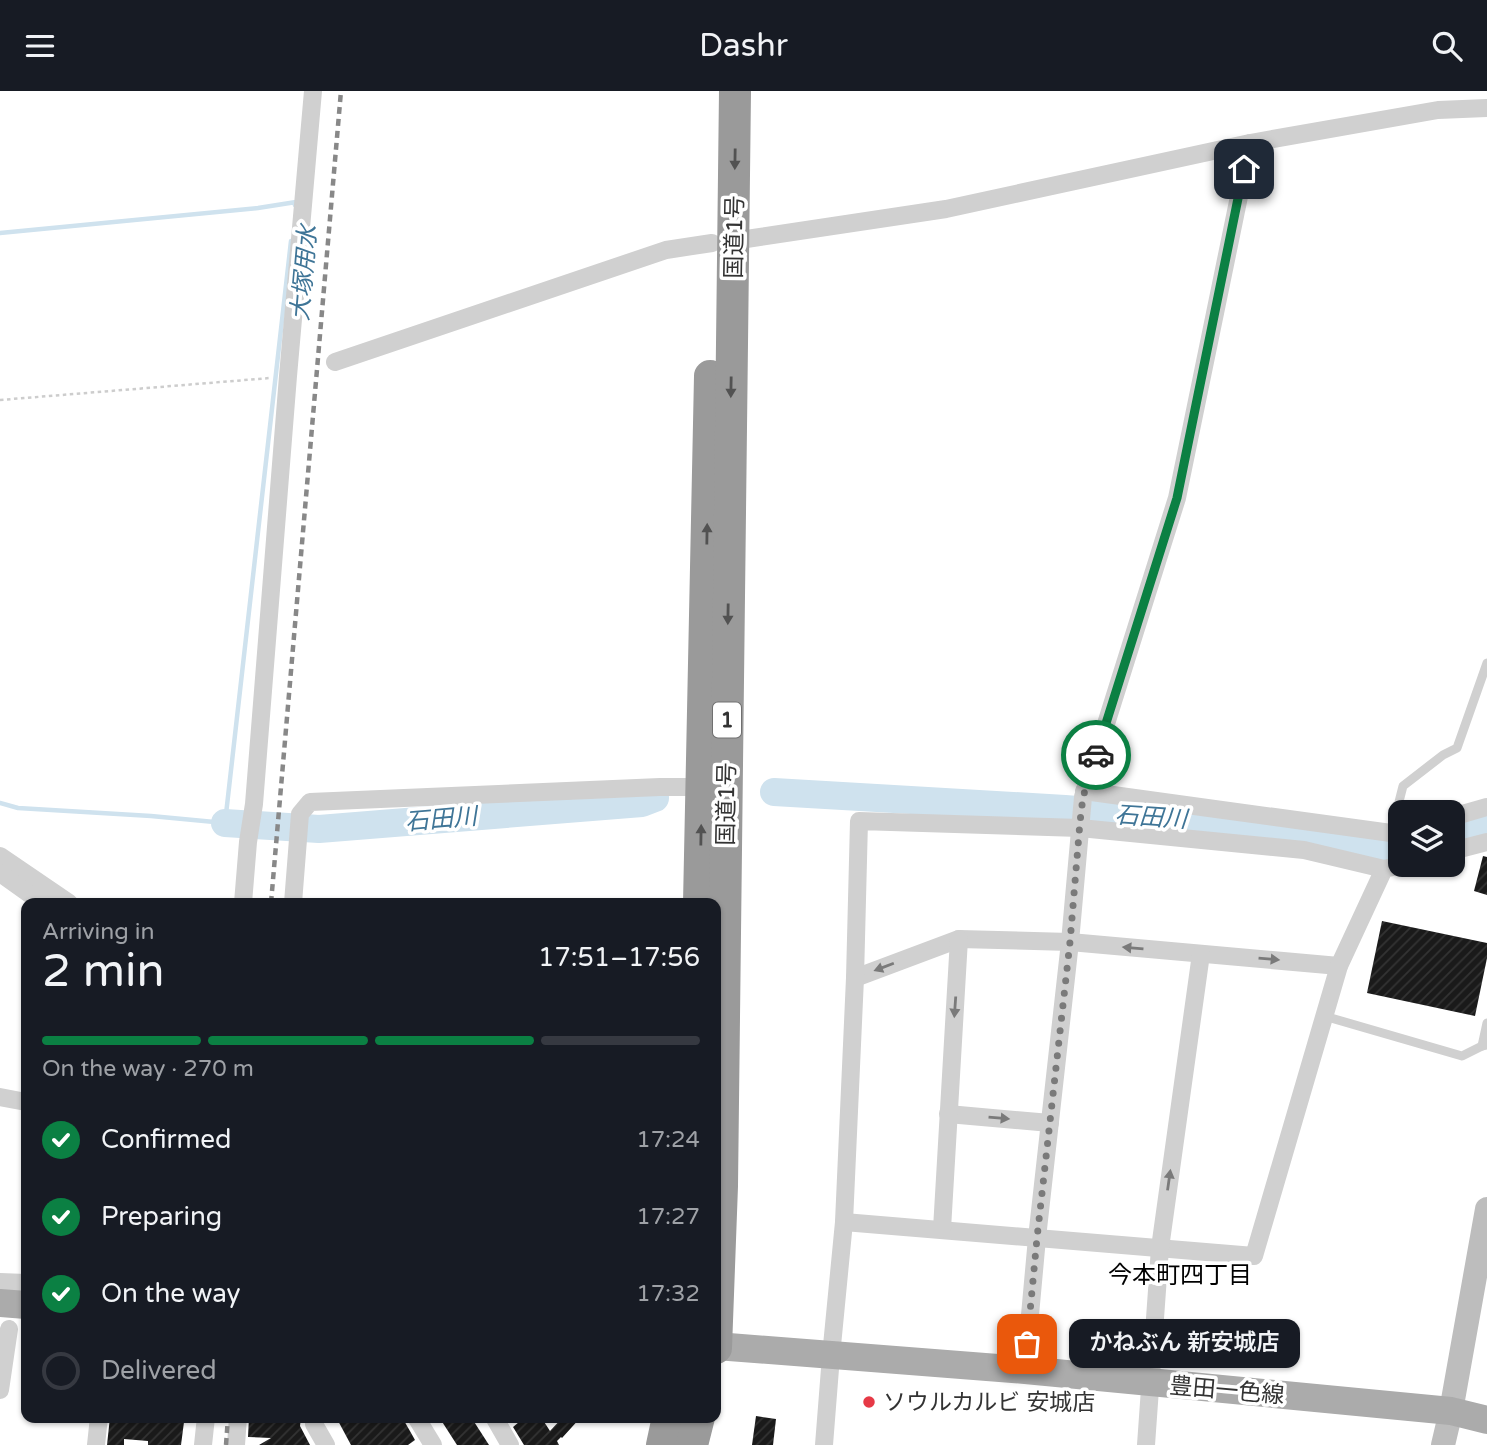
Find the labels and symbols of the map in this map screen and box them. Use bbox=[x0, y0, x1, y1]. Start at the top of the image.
pin bbox=[1214, 139, 1274, 199]
one-way arrow bbox=[729, 148, 740, 170]
street label: 国道1号 bbox=[720, 195, 750, 279]
water label: 大塚用水 bbox=[286, 221, 323, 322]
one-way arrow bbox=[726, 376, 737, 398]
one-way arrow bbox=[701, 523, 712, 545]
one-way arrow bbox=[723, 603, 734, 625]
road number: 1 bbox=[713, 703, 741, 737]
courier bbox=[1061, 720, 1131, 790]
street label: 国道1号 bbox=[712, 762, 742, 846]
water label: 石田川 bbox=[1114, 801, 1191, 835]
water label: 石田川 bbox=[404, 802, 481, 837]
one-way arrow bbox=[695, 824, 706, 846]
one-way arrow bbox=[1122, 942, 1144, 953]
one-way arrow bbox=[1258, 954, 1280, 965]
one-way arrow bbox=[874, 962, 895, 973]
one-way arrow bbox=[949, 996, 960, 1018]
one-way arrow bbox=[988, 1113, 1010, 1124]
one-way arrow bbox=[1164, 1169, 1175, 1191]
district label: 今本町四丁目 bbox=[1108, 1261, 1252, 1290]
pin bbox=[997, 1314, 1057, 1374]
callout: かねぶん 新安城店 bbox=[1069, 1319, 1300, 1369]
street label: 豊田一色線 bbox=[1168, 1372, 1285, 1410]
place label: ソウルカルビ 安城店 bbox=[883, 1389, 1095, 1417]
marker: ソウルカルビ 安城店 bbox=[861, 1394, 877, 1410]

